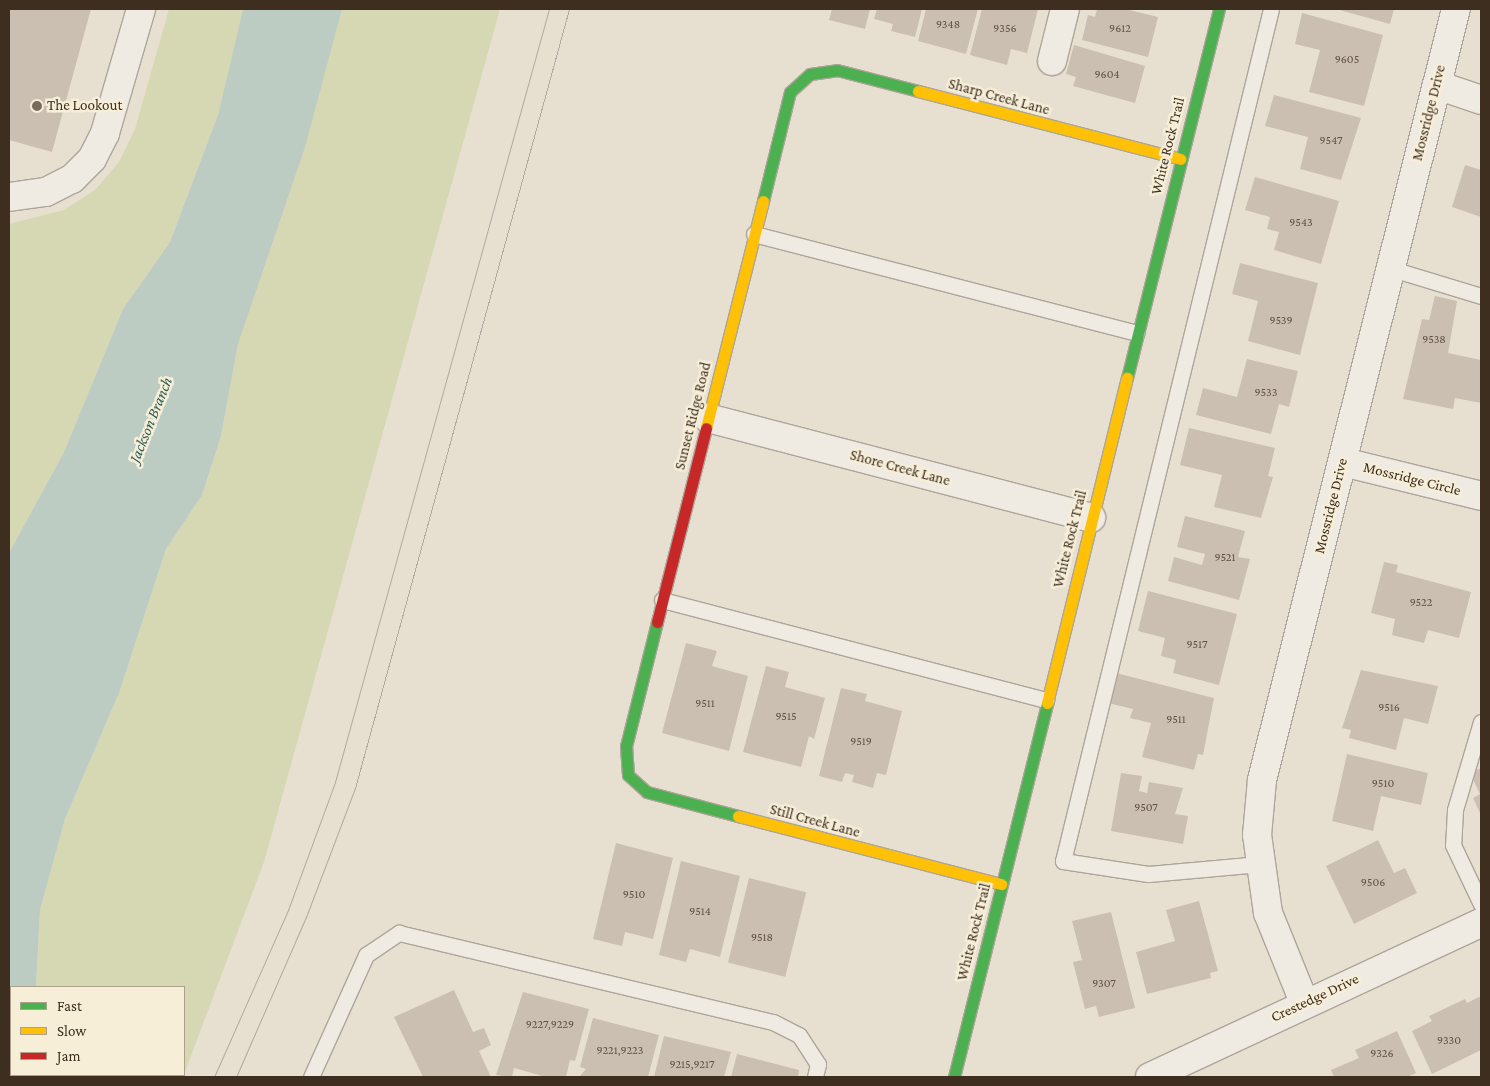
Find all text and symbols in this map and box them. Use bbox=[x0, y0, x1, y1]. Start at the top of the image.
house number: 9348 bbox=[936, 18, 960, 32]
house number: 9356 bbox=[993, 22, 1017, 36]
house number: 9612 bbox=[1109, 22, 1131, 36]
house number: 9605 bbox=[1335, 53, 1359, 67]
street label: Mossridge Drive bbox=[1408, 63, 1450, 163]
house number: 9604 bbox=[1094, 68, 1120, 82]
street label: Sharp Creek Lane bbox=[946, 75, 1052, 119]
street label: White Rock Trail bbox=[1147, 95, 1189, 197]
place label: The Lookout bbox=[47, 97, 122, 115]
marker: The Lookout bbox=[31, 100, 43, 112]
house number: 9547 bbox=[1319, 134, 1343, 148]
house number: 9543 bbox=[1289, 216, 1313, 230]
house number: 9539 bbox=[1269, 314, 1293, 328]
house number: 9538 bbox=[1422, 333, 1446, 347]
street label: Sunset Ridge Road bbox=[671, 360, 715, 472]
water label: Jackson Branch bbox=[125, 374, 177, 466]
house number: 9533 bbox=[1255, 386, 1277, 400]
street label: Shore Creek Lane bbox=[848, 446, 952, 490]
street label: Mossridge Drive bbox=[1310, 456, 1352, 556]
street label: Mossridge Circle bbox=[1361, 458, 1463, 500]
street label: White Rock Trail bbox=[1049, 488, 1091, 590]
house number: 9521 bbox=[1214, 551, 1236, 565]
house number: 9522 bbox=[1410, 596, 1432, 610]
house number: 9517 bbox=[1186, 638, 1208, 652]
house number: 9511 bbox=[695, 697, 715, 711]
house number: 9516 bbox=[1378, 701, 1400, 715]
house number: 9515 bbox=[775, 710, 797, 724]
house number: 9511 bbox=[1166, 713, 1186, 727]
house number: 9519 bbox=[850, 735, 872, 749]
house number: 9510 bbox=[1372, 777, 1394, 791]
street label: Still Creek Lane bbox=[768, 800, 862, 842]
house number: 9507 bbox=[1134, 801, 1158, 815]
house number: 9506 bbox=[1361, 876, 1385, 890]
street label: White Rock Trail bbox=[953, 881, 995, 983]
house number: 9510 bbox=[623, 888, 645, 902]
house number: 9514 bbox=[689, 905, 711, 919]
house number: 9518 bbox=[751, 931, 773, 945]
street label: Crestedge Drive bbox=[1268, 970, 1362, 1026]
house number: 9307 bbox=[1092, 977, 1116, 991]
legend bbox=[10, 986, 185, 1076]
text: Fast bbox=[57, 998, 82, 1014]
house number: 9227,9229 bbox=[526, 1018, 574, 1032]
text: Slow bbox=[57, 1023, 86, 1039]
house number: 9330 bbox=[1437, 1034, 1461, 1048]
house number: 9221,9223 bbox=[596, 1044, 644, 1058]
house number: 9326 bbox=[1370, 1047, 1394, 1061]
text: Jam bbox=[57, 1048, 80, 1064]
house number: 9215,9217 bbox=[669, 1058, 715, 1072]

